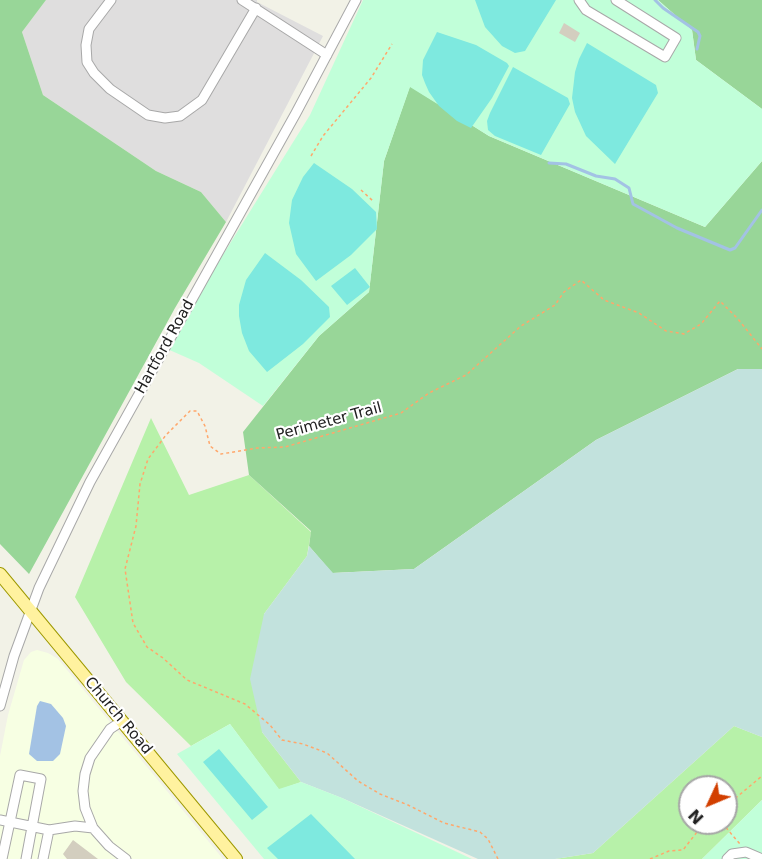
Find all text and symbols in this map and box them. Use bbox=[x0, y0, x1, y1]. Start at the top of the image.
street label: Hartford Road bbox=[132, 297, 198, 397]
street label: Perimeter Trail bbox=[274, 399, 384, 445]
street label: Church Road bbox=[80, 674, 156, 758]
north arrow bbox=[678, 775, 738, 835]
text: N bbox=[685, 805, 708, 828]

